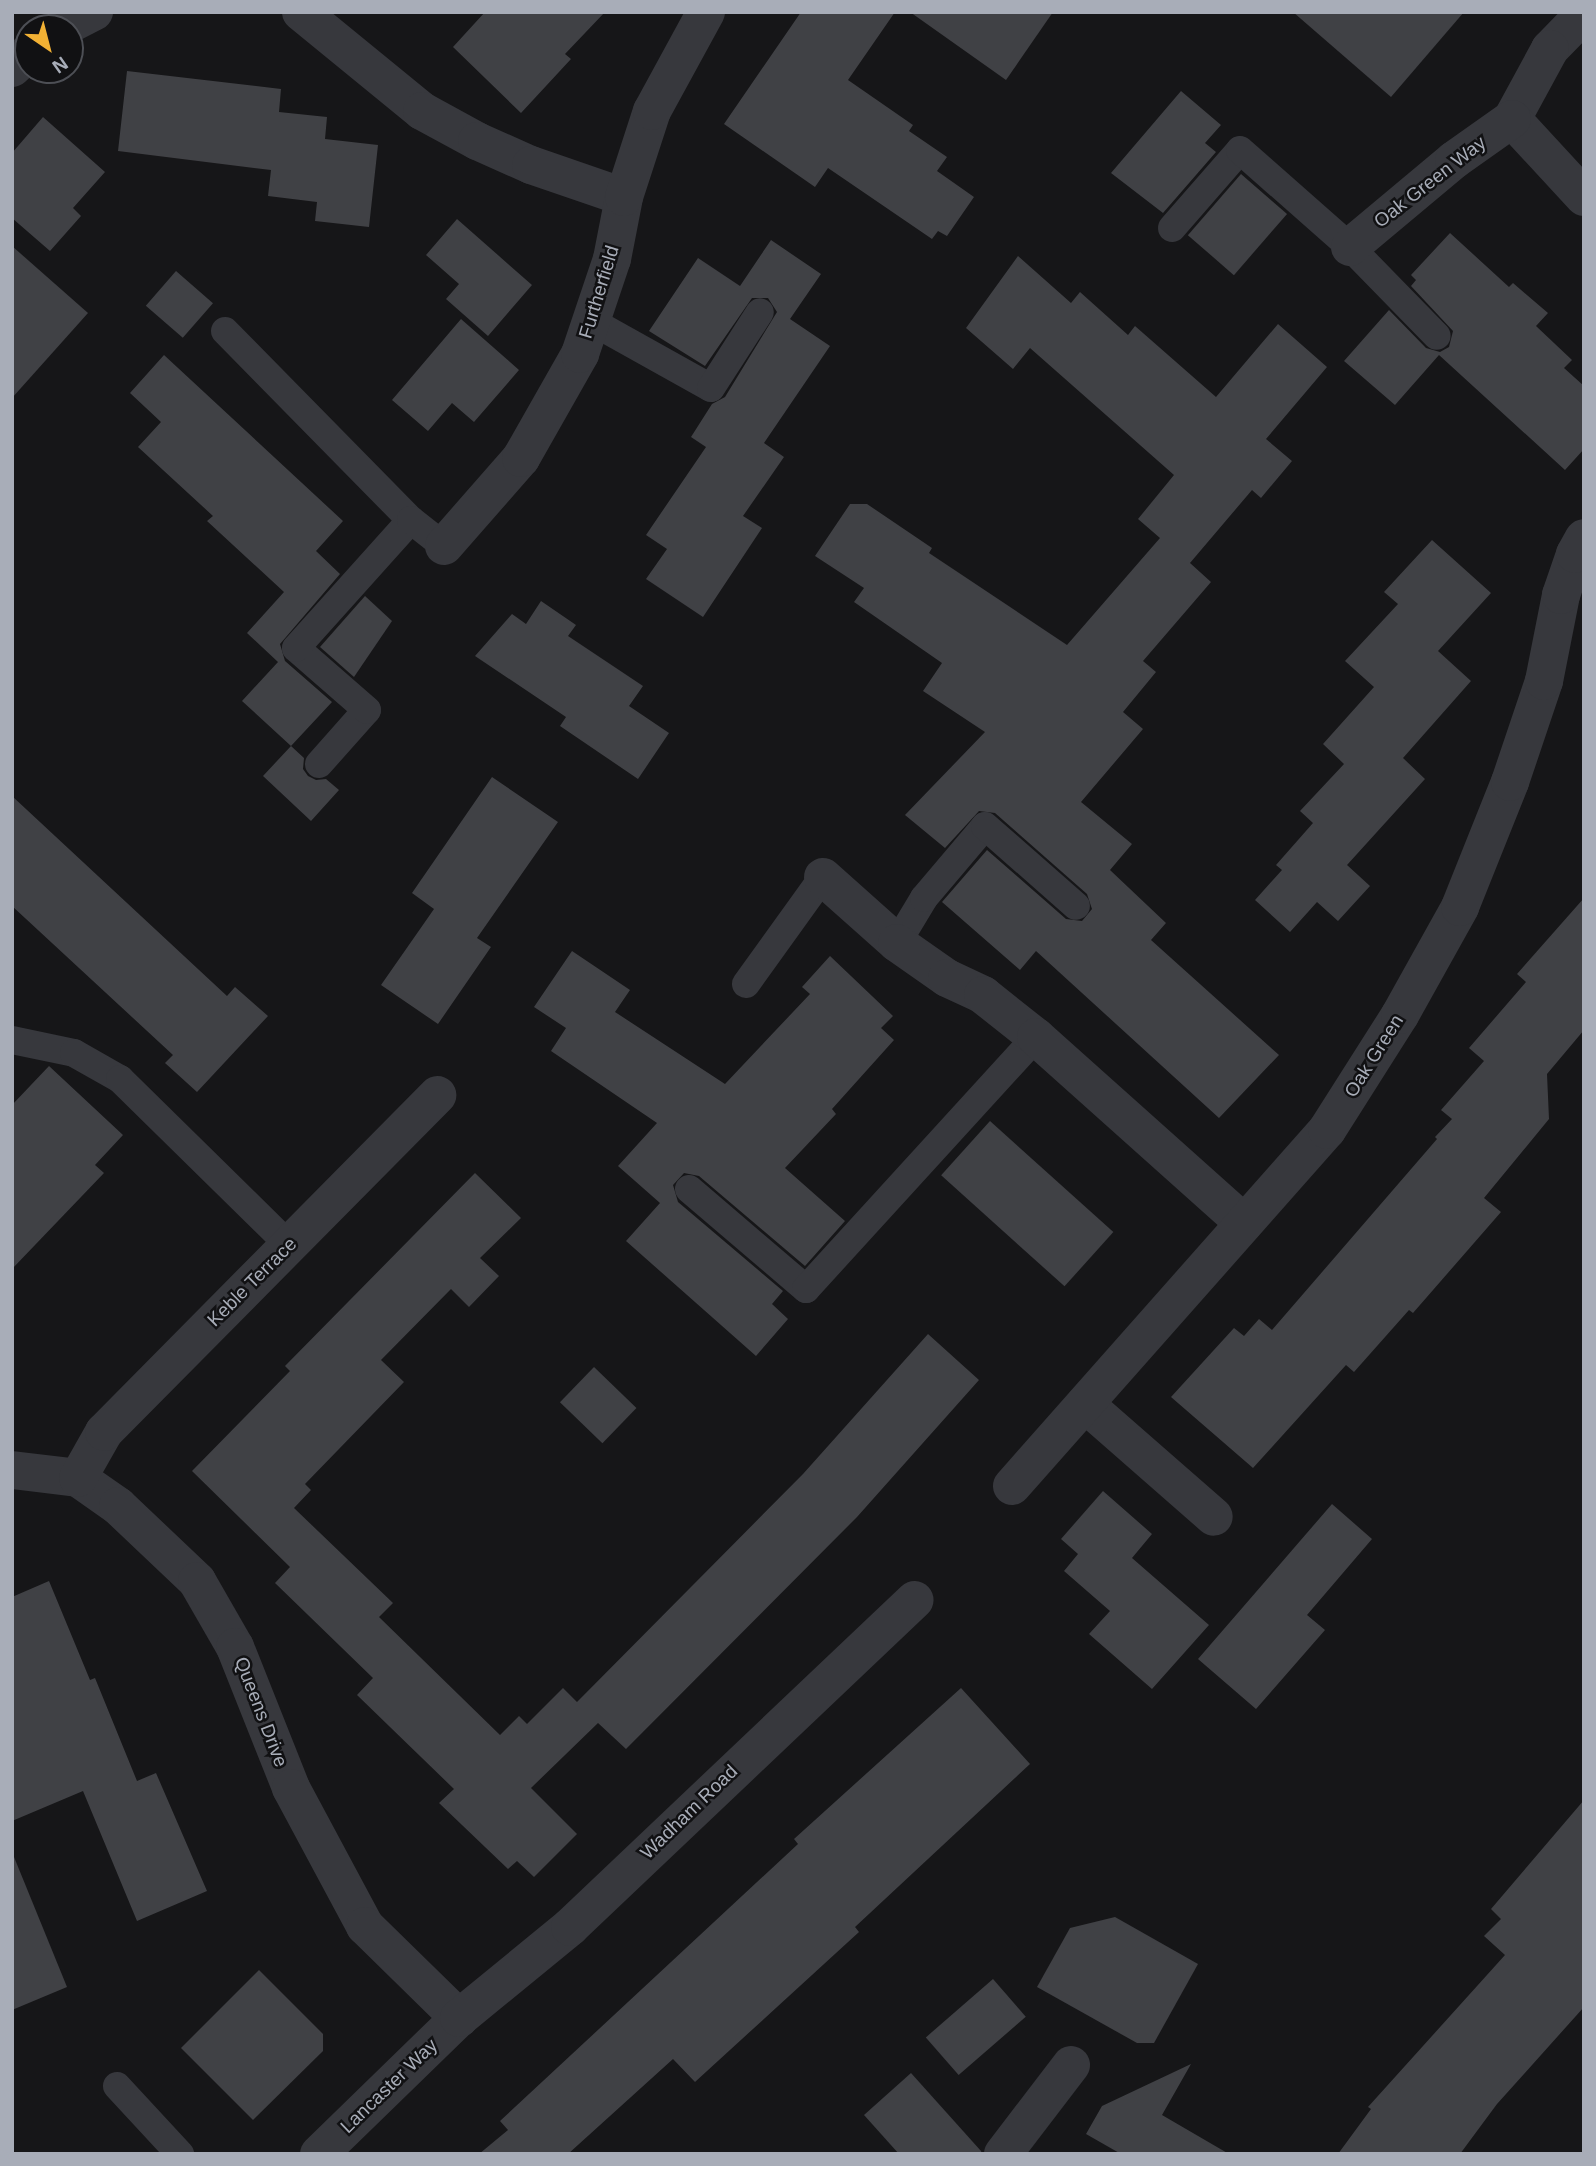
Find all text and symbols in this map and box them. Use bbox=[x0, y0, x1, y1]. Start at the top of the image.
north arrow bbox=[14, 14, 84, 84]
text: N bbox=[49, 52, 72, 78]
street label: Oak Green Way bbox=[1370, 131, 1490, 233]
street label: Furtherfield bbox=[574, 243, 624, 341]
street label: Oak Green bbox=[1340, 1011, 1408, 1101]
street label: Keble Terrace bbox=[202, 1232, 302, 1332]
street label: Queens Drive bbox=[230, 1654, 292, 1770]
street label: Wadham Road bbox=[636, 1760, 742, 1864]
street label: Lancaster Way bbox=[336, 2034, 442, 2138]

